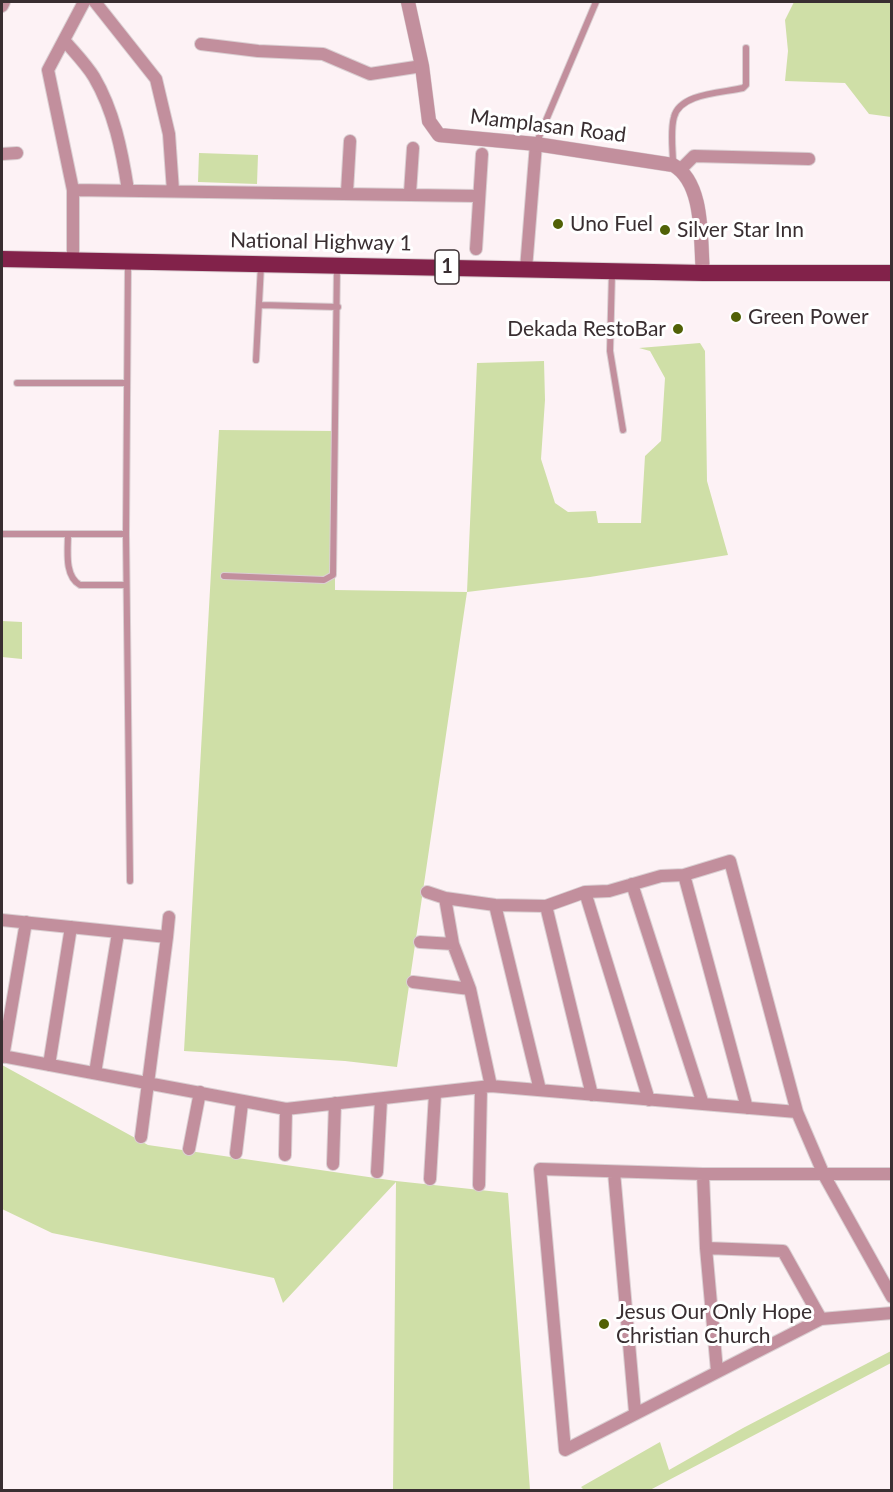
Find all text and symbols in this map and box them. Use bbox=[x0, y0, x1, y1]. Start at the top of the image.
street label: Mamplasan Road bbox=[468, 104, 628, 148]
place label: Uno Fuel bbox=[570, 211, 653, 237]
marker: Uno Fuel bbox=[551, 217, 565, 231]
place label: Silver Star Inn bbox=[677, 217, 804, 243]
marker: Silver Star Inn bbox=[658, 223, 672, 237]
street label: National Highway 1 bbox=[230, 228, 412, 256]
road number: 1 bbox=[435, 250, 459, 284]
place label: Green Power bbox=[748, 304, 869, 330]
marker: Green Power bbox=[729, 310, 743, 324]
place label: Dekada RestoBar bbox=[507, 316, 666, 342]
marker: Dekada RestoBar bbox=[671, 322, 685, 336]
place label: Jesus Our Only Hope Christian Church bbox=[616, 1299, 812, 1349]
marker: Jesus Our Only Hope Christian Church bbox=[597, 1317, 611, 1331]

